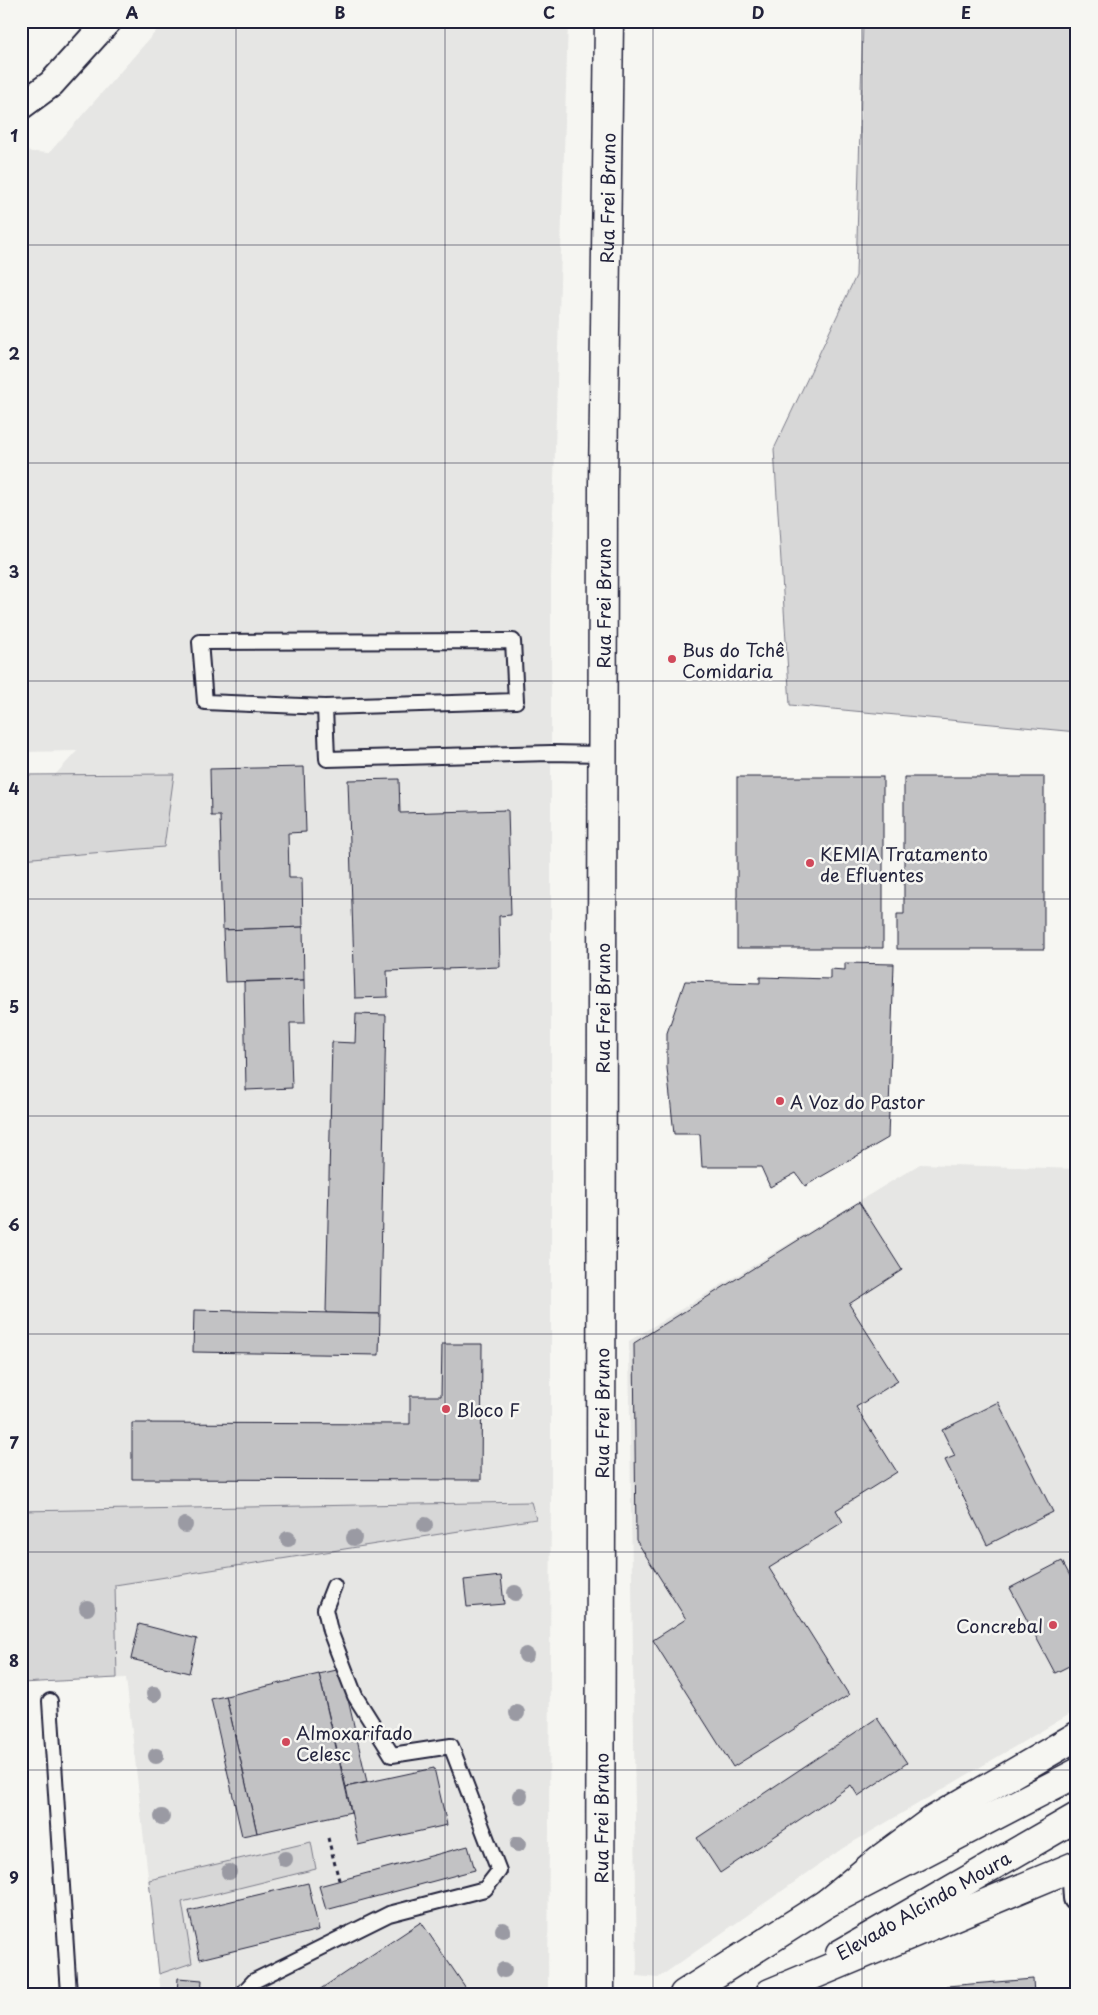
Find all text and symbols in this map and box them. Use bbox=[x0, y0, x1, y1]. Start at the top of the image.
text: A bbox=[126, 0, 139, 24]
text: B bbox=[335, 0, 346, 24]
text: C bbox=[543, 0, 555, 24]
text: D bbox=[752, 0, 764, 24]
text: E bbox=[961, 0, 971, 24]
text: 1 bbox=[10, 123, 18, 147]
street label: Rua Frei Bruno bbox=[592, 132, 621, 264]
text: 2 bbox=[8, 341, 20, 365]
street label: Rua Frei Bruno bbox=[589, 538, 616, 668]
text: 3 bbox=[9, 559, 19, 583]
place label: Bus do Tchê Comidaria bbox=[682, 636, 785, 684]
marker: Bus do Tchê Comidaria bbox=[666, 653, 678, 665]
text: 4 bbox=[9, 776, 20, 800]
place label: KEMIA Tratamento de Efluentes bbox=[820, 840, 988, 888]
marker: KEMIA Tratamento de Efluentes bbox=[804, 857, 816, 869]
street label: Rua Frei Bruno bbox=[588, 943, 616, 1073]
text: 5 bbox=[9, 994, 19, 1018]
place label: A Voz do Pastor bbox=[790, 1088, 925, 1115]
marker: A Voz do Pastor bbox=[774, 1095, 786, 1107]
text: 6 bbox=[8, 1212, 20, 1236]
street label: Rua Frei Bruno bbox=[588, 1348, 615, 1478]
place label: Bloco F bbox=[456, 1396, 520, 1423]
marker: Bloco F bbox=[440, 1403, 452, 1415]
text: 7 bbox=[9, 1430, 19, 1454]
place label: Concrebal bbox=[956, 1612, 1043, 1639]
marker: Concrebal bbox=[1047, 1619, 1059, 1631]
text: 8 bbox=[9, 1648, 19, 1672]
place label: Almoxarifado Celesc bbox=[296, 1719, 413, 1767]
marker: Almoxarifado Celesc bbox=[280, 1736, 292, 1748]
street label: Rua Frei Bruno bbox=[587, 1753, 614, 1883]
street label: Elevado Alcindo Moura bbox=[830, 1844, 1016, 1966]
text: 9 bbox=[9, 1865, 19, 1889]

